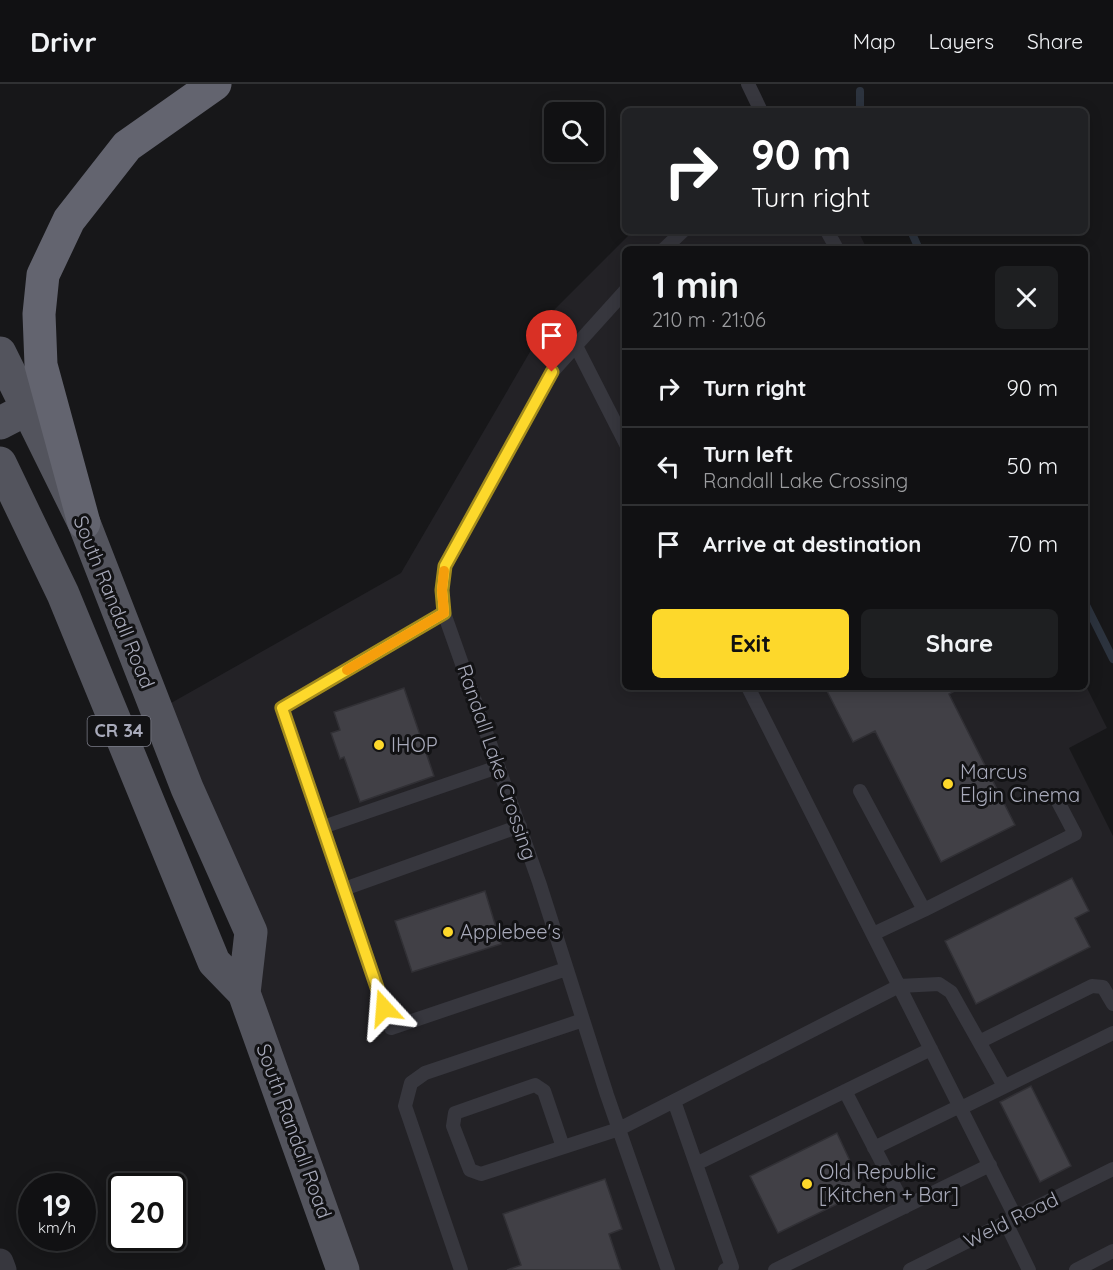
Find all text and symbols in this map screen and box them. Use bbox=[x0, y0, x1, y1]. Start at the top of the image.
text: Drivr bbox=[30, 24, 97, 59]
text: Map bbox=[853, 28, 896, 54]
text: Layers bbox=[929, 28, 994, 54]
text: Share bbox=[1027, 28, 1083, 54]
map controls bbox=[544, 102, 604, 162]
button: search bbox=[544, 102, 604, 162]
text: 90 m bbox=[751, 128, 851, 181]
icon: right bbox=[652, 132, 730, 210]
text: Turn right bbox=[751, 180, 870, 214]
text: 1 min bbox=[652, 262, 739, 307]
button: close bbox=[995, 266, 1058, 329]
text: 210 m · 21:06 bbox=[652, 307, 766, 332]
pin bbox=[526, 310, 577, 372]
icon: arrive bbox=[535, 319, 568, 352]
icon: right bbox=[652, 372, 685, 405]
text: Turn right bbox=[703, 374, 807, 402]
text: 90 m bbox=[1007, 374, 1058, 402]
text: Turn left bbox=[703, 440, 793, 468]
icon: left bbox=[652, 450, 685, 483]
text: 50 m bbox=[1007, 452, 1058, 480]
text: Randall Lake Crossing bbox=[703, 468, 908, 493]
street label: South Randall Road bbox=[68, 512, 161, 692]
icon: arrive bbox=[652, 528, 685, 561]
text: Arrive at destination bbox=[703, 530, 921, 558]
text: 70 m bbox=[1008, 530, 1058, 558]
button: Exit bbox=[652, 609, 849, 678]
button: Share bbox=[861, 609, 1058, 678]
street label: Randall Lake Crossing bbox=[452, 661, 543, 863]
road number: CR 34 bbox=[88, 716, 150, 746]
place label: IHOP bbox=[391, 732, 438, 757]
marker: IHOP bbox=[372, 738, 386, 752]
place label: Marcus Elgin Cinema bbox=[960, 759, 1080, 807]
marker: Marcus Elgin Cinema bbox=[941, 777, 955, 791]
place label: Applebee's bbox=[460, 919, 561, 944]
marker: Applebee's bbox=[441, 925, 455, 939]
position arrow bbox=[352, 976, 416, 1040]
street label: South Randall Road bbox=[251, 1040, 338, 1222]
place label: Old Republic [Kitchen + Bar] bbox=[819, 1159, 959, 1207]
speed limit sign: 20 bbox=[108, 1173, 186, 1251]
marker: Old Republic [Kitchen + Bar] bbox=[800, 1177, 814, 1191]
text: 19 bbox=[43, 1186, 71, 1224]
street label: Weld Road bbox=[959, 1186, 1062, 1253]
text: km/h bbox=[38, 1218, 76, 1237]

